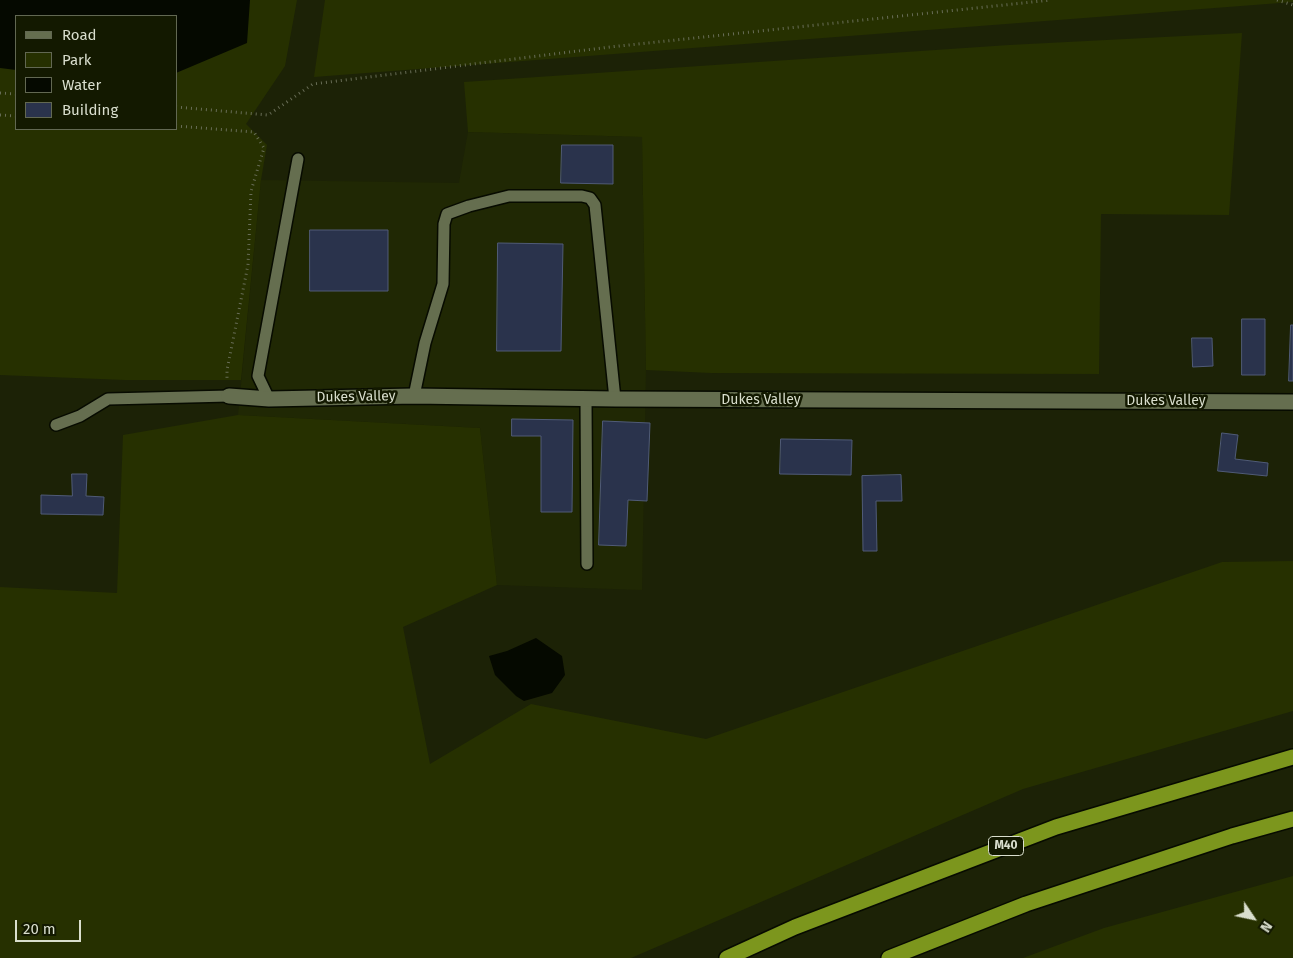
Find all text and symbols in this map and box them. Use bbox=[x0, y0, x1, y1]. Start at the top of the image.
legend bbox=[15, 15, 178, 130]
text: Road bbox=[62, 26, 97, 44]
text: Park bbox=[62, 51, 92, 69]
text: Water bbox=[62, 76, 101, 94]
text: Building bbox=[62, 101, 118, 119]
street label: Dukes Valley bbox=[316, 388, 396, 406]
street label: Dukes Valley bbox=[721, 392, 801, 408]
street label: Dukes Valley bbox=[1126, 393, 1206, 409]
road number: M40 bbox=[988, 836, 1024, 856]
north arrow bbox=[1228, 893, 1278, 943]
scale bar bbox=[18, 910, 84, 942]
text: N bbox=[1256, 918, 1276, 935]
text: 20 m bbox=[23, 920, 56, 938]

